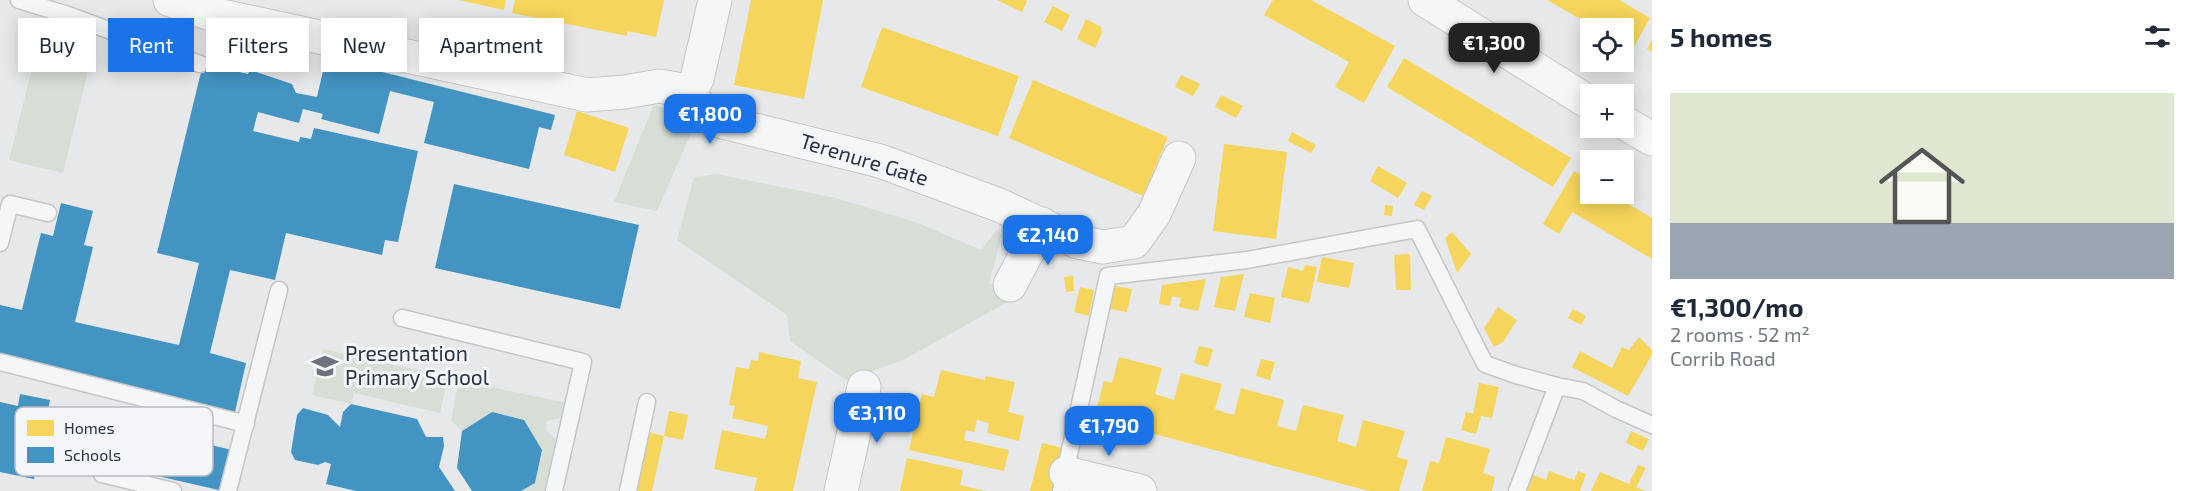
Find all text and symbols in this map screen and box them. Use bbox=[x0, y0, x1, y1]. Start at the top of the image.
chip: Buy bbox=[18, 18, 96, 72]
chip: Rent bbox=[108, 18, 194, 72]
chip: Filters bbox=[206, 18, 309, 72]
chip: New bbox=[321, 18, 407, 72]
chip: Apartment bbox=[419, 18, 564, 72]
map controls bbox=[1580, 18, 1634, 204]
button: locate bbox=[1580, 18, 1634, 72]
icon: filters bbox=[2141, 20, 2174, 53]
text: 5 homes bbox=[1670, 21, 1772, 52]
pin: €1,300 bbox=[1445, 23, 1543, 74]
text: €1,300 bbox=[1463, 30, 1525, 54]
button: + bbox=[1580, 84, 1634, 138]
pin: €1,800 bbox=[661, 94, 759, 145]
text: €1,800 bbox=[678, 101, 742, 125]
street label: Terenure Gate bbox=[797, 127, 932, 190]
icon: home bbox=[1868, 132, 1976, 240]
button: − bbox=[1580, 150, 1634, 204]
pin: €2,140 bbox=[999, 215, 1097, 266]
text: €2,140 bbox=[1017, 222, 1079, 246]
text: €1,300/mo bbox=[1670, 291, 1804, 322]
text: 2 rooms · 52 m² bbox=[1670, 322, 1810, 346]
place label: Presentation Primary School bbox=[345, 340, 490, 389]
text: Corrib Road bbox=[1670, 346, 1776, 370]
school or university icon: Presentation Primary School bbox=[310, 351, 340, 381]
pin: €3,110 bbox=[828, 393, 926, 444]
text: €3,110 bbox=[848, 400, 906, 424]
pin: €1,790 bbox=[1060, 406, 1158, 457]
legend bbox=[15, 407, 213, 476]
text: €1,790 bbox=[1079, 413, 1139, 437]
text: Homes bbox=[64, 418, 115, 437]
text: Schools bbox=[64, 445, 121, 464]

